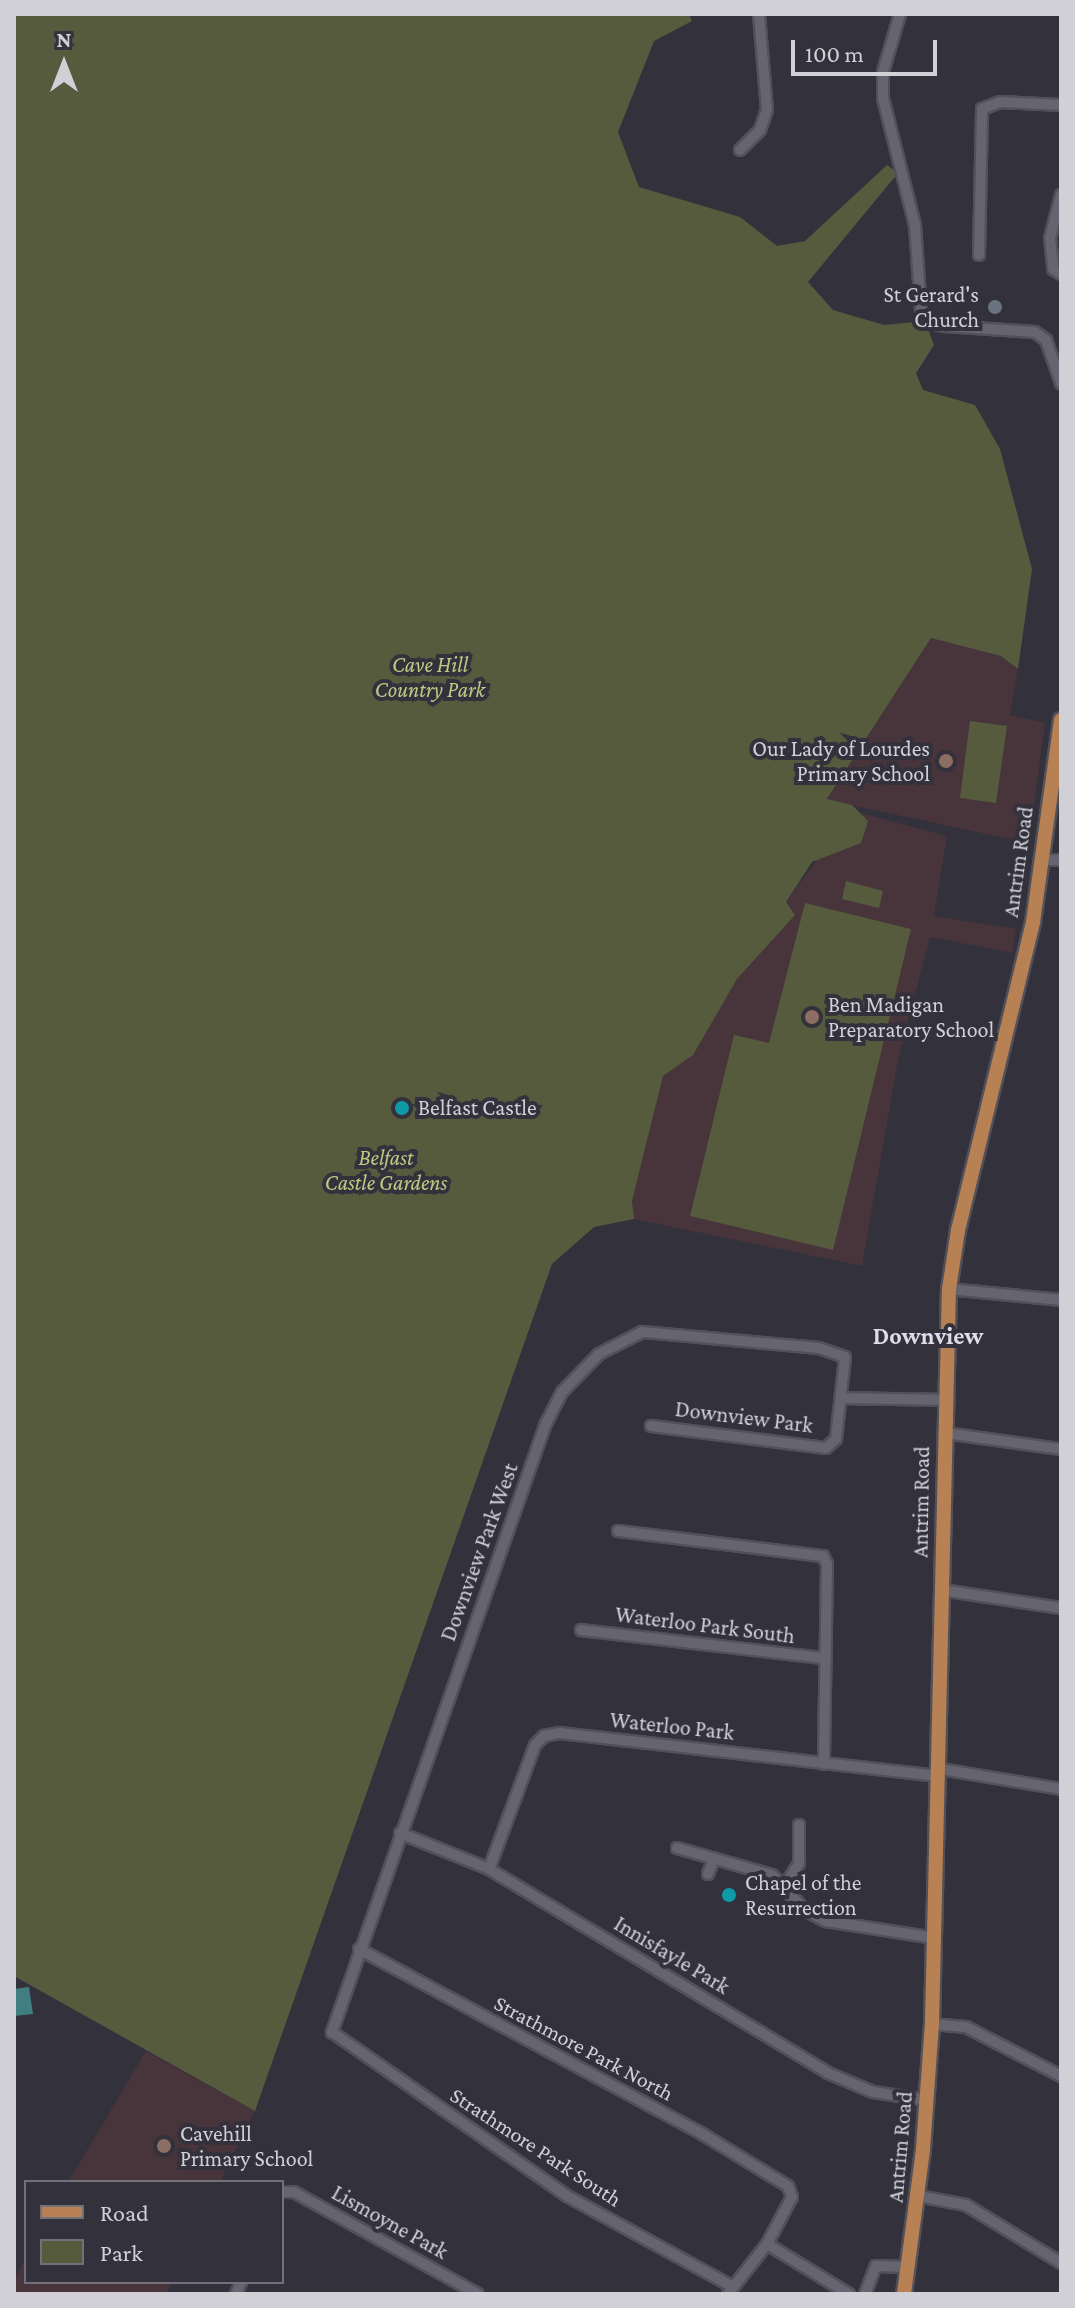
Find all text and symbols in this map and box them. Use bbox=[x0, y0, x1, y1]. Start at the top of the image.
north arrow bbox=[24, 24, 104, 104]
scale bar bbox=[795, 24, 941, 74]
text: N bbox=[57, 27, 72, 52]
text: 100 m bbox=[805, 40, 864, 67]
place label: St Gerard's Church bbox=[884, 281, 979, 332]
marker: St Gerard's Church bbox=[986, 298, 1004, 316]
park label: Cave Hill Country Park bbox=[375, 651, 485, 702]
place label: Our Lady of Lourdes Primary School bbox=[752, 735, 930, 786]
marker: Our Lady of Lourdes Primary School bbox=[937, 752, 955, 770]
street label: Antrim Road bbox=[997, 805, 1039, 919]
place label: Ben Madigan Preparatory School bbox=[828, 991, 994, 1042]
marker: Ben Madigan Preparatory School bbox=[803, 1008, 821, 1026]
place label: Belfast Castle bbox=[418, 1095, 537, 1121]
marker: Belfast Castle bbox=[393, 1099, 411, 1117]
park label: Belfast Castle Gardens bbox=[325, 1144, 447, 1196]
district label: Downview bbox=[873, 1322, 983, 1350]
street label: Downview Park bbox=[674, 1395, 814, 1439]
street label: Antrim Road bbox=[907, 1446, 935, 1558]
street label: Downview Park West bbox=[435, 1459, 523, 1645]
street label: Waterloo Park South bbox=[614, 1601, 796, 1649]
street label: Waterloo Park bbox=[609, 1706, 735, 1746]
place label: Chapel of the Resurrection bbox=[745, 1869, 861, 1920]
marker: Chapel of the Resurrection bbox=[720, 1886, 738, 1904]
street label: Innisfayle Park bbox=[609, 1910, 735, 2000]
street label: Strathmore Park North bbox=[490, 1990, 678, 2106]
street label: Strathmore Park South bbox=[445, 2082, 627, 2212]
street label: Antrim Road bbox=[882, 2090, 918, 2204]
place label: Cavehill Primary School bbox=[180, 2120, 313, 2172]
marker: Cavehill Primary School bbox=[155, 2137, 173, 2155]
street label: Lismoyne Park bbox=[327, 2179, 453, 2265]
legend bbox=[24, 2180, 284, 2284]
text: Road bbox=[100, 2199, 149, 2226]
text: Park bbox=[100, 2239, 143, 2266]

